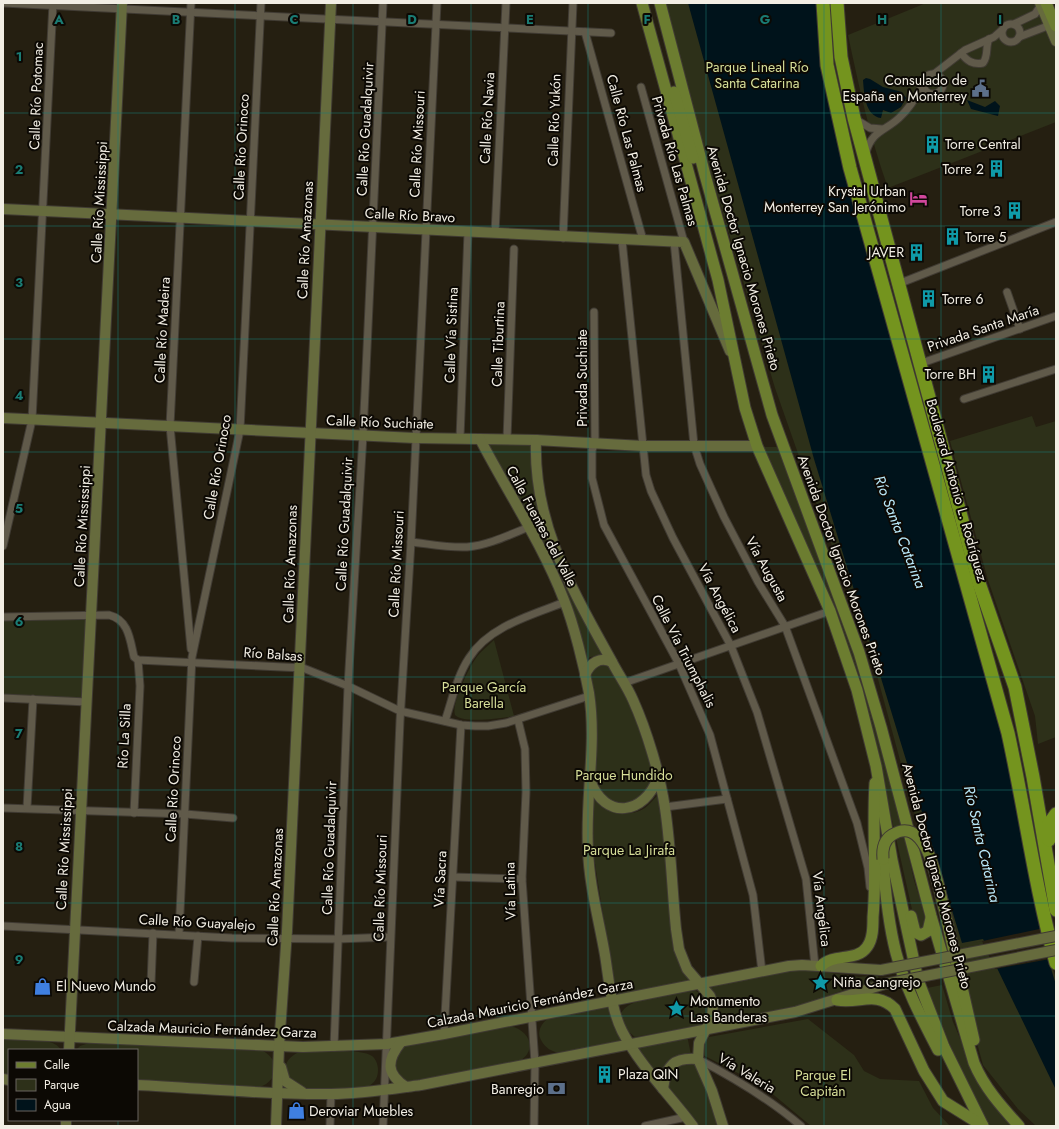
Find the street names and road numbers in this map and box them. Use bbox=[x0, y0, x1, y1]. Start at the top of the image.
street label: Calle Río Potomac bbox=[24, 42, 48, 150]
street label: Calle Río Guadalquivir bbox=[352, 61, 379, 196]
street label: Calle Río Navia bbox=[475, 72, 499, 164]
street label: Calle Río Las Palmas bbox=[602, 72, 652, 194]
street label: Calle Río Yukón bbox=[542, 73, 566, 167]
street label: Calle Río Missouri bbox=[404, 90, 430, 198]
street label: Calle Río Orinoco bbox=[228, 93, 254, 201]
street label: Privada Río Las Palmas bbox=[647, 94, 703, 229]
street label: Calle Río Mississippi bbox=[86, 141, 112, 263]
street label: Avenida Doctor Ignacio Morones Prieto bbox=[702, 143, 786, 373]
street label: Calle Río Amazonas bbox=[292, 180, 318, 299]
street label: Calle Río Bravo bbox=[364, 203, 456, 227]
street label: Calle Río Madeira bbox=[149, 277, 175, 383]
street label: Calle Vía Sistina bbox=[439, 287, 463, 383]
street label: Privada Santa María bbox=[924, 300, 1042, 356]
street label: Calle Tiburtina bbox=[487, 301, 509, 387]
street label: Privada Suchiate bbox=[572, 329, 592, 427]
street label: Boulevard Antonio L. Rodríguez bbox=[921, 396, 993, 584]
street label: Calle Río Suchiate bbox=[326, 410, 434, 434]
street label: Calle Río Orinoco bbox=[198, 413, 236, 521]
street label: Avenida Doctor Ignacio Morones Prieto bbox=[793, 452, 891, 678]
street label: Calle Río Guadalquivir bbox=[331, 456, 358, 591]
street label: Calle Fuentes del Valle bbox=[502, 462, 582, 590]
street label: Calle Río Mississippi bbox=[69, 465, 95, 587]
street label: Calle Río Amazonas bbox=[278, 504, 302, 623]
street label: Calle Río Missouri bbox=[383, 510, 409, 618]
street label: Vía Augusta bbox=[741, 533, 793, 605]
street label: Vía Angélica bbox=[693, 560, 747, 636]
street label: Calle Vía Triumphalis bbox=[647, 591, 721, 711]
street label: Río Balsas bbox=[243, 642, 304, 666]
street label: Río La Silla bbox=[112, 703, 136, 769]
street label: Calle Río Orinoco bbox=[160, 735, 186, 843]
street label: Avenida Doctor Ignacio Morones Prieto bbox=[897, 761, 977, 991]
street label: Calle Río Guadalquivir bbox=[317, 781, 341, 915]
street label: Calle Río Mississippi bbox=[51, 788, 77, 910]
street label: Calle Río Amazonas bbox=[262, 827, 288, 946]
street label: Calle Río Missouri bbox=[368, 834, 392, 942]
street label: Vía Sacra bbox=[429, 850, 451, 908]
street label: Vía Latina bbox=[499, 862, 521, 920]
street label: Vía Angélica bbox=[807, 870, 837, 948]
street label: Calle Río Guayalejo bbox=[138, 909, 256, 935]
street label: Calzada Mauricio Fernández Garza bbox=[425, 973, 635, 1033]
street label: Calzada Mauricio Fernández Garza bbox=[107, 1015, 317, 1043]
street label: Vía Valeria bbox=[714, 1048, 780, 1098]

